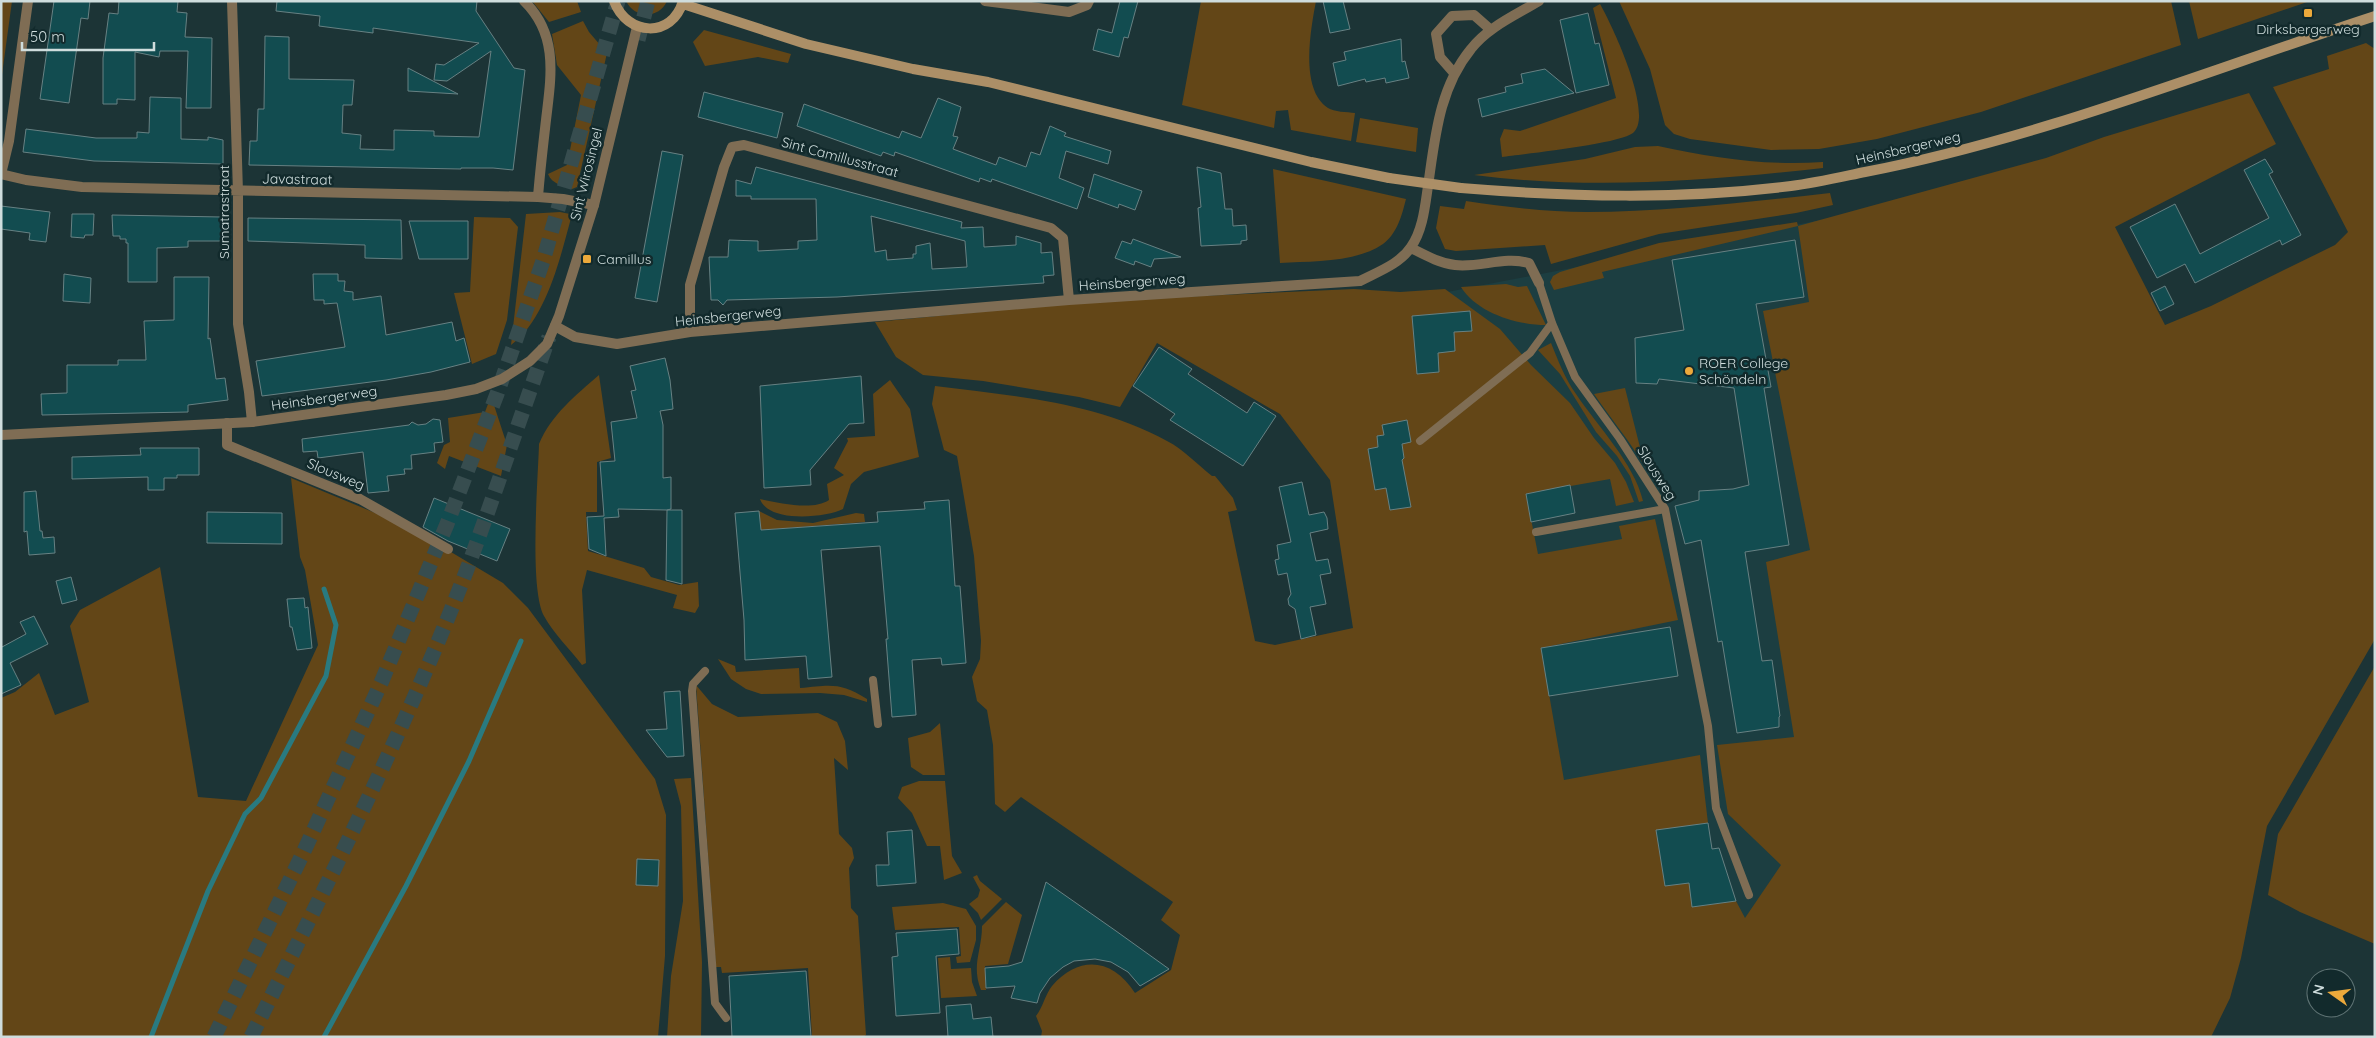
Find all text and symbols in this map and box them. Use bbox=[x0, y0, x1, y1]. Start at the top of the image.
marker: Dirksbergerweg bbox=[2302, 7, 2314, 19]
scale bar bbox=[22, 20, 155, 52]
place label: Dirksbergerweg bbox=[2256, 20, 2360, 38]
text: 50 m bbox=[30, 27, 65, 46]
street label: Sint Wirosingel bbox=[566, 126, 606, 222]
street label: Heinsbergerweg bbox=[1854, 127, 1962, 169]
street label: Sint Camillusstraat bbox=[780, 133, 901, 181]
street label: Sumatrastraat bbox=[215, 165, 233, 259]
street label: Javastraat bbox=[262, 169, 333, 189]
place label: Camillus bbox=[597, 250, 651, 268]
marker: Camillus bbox=[581, 253, 593, 265]
street label: Heinsbergerweg bbox=[1078, 269, 1186, 295]
street label: Heinsbergerweg bbox=[674, 301, 782, 331]
place label: ROER College Schöndeln bbox=[1699, 354, 1788, 388]
marker: ROER College Schöndeln bbox=[1683, 365, 1695, 377]
street label: Heinsbergerweg bbox=[270, 382, 378, 414]
street label: Slousweg bbox=[1633, 442, 1681, 504]
street label: Slousweg bbox=[304, 454, 368, 494]
north arrow bbox=[2306, 968, 2356, 1018]
text: N bbox=[2308, 983, 2328, 997]

